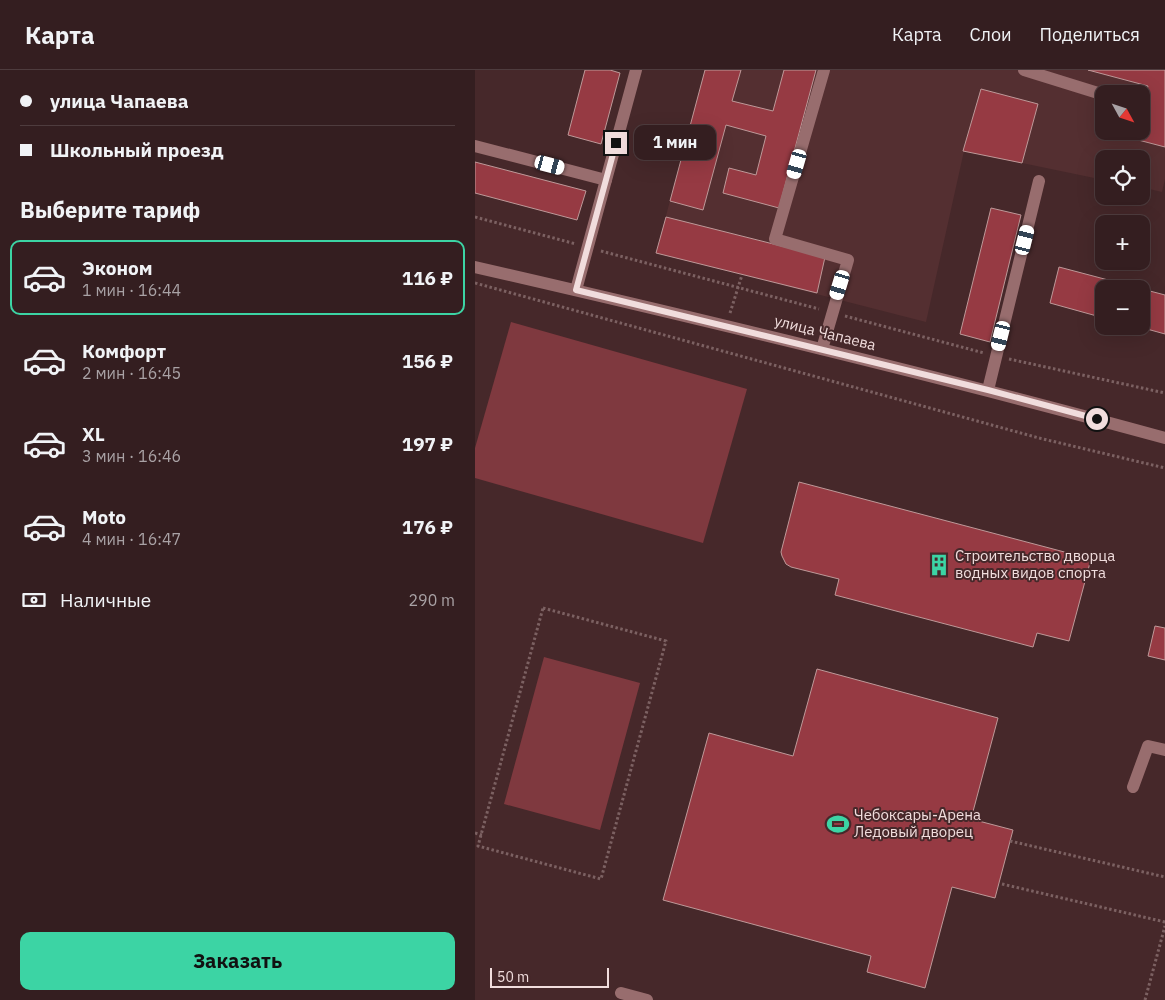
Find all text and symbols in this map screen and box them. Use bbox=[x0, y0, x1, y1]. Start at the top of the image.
text: Карта bbox=[25, 19, 95, 51]
text: Карта bbox=[892, 23, 942, 46]
text: Слои bbox=[970, 23, 1012, 46]
text: Поделиться bbox=[1040, 23, 1140, 46]
north arrow bbox=[1095, 85, 1150, 140]
map controls bbox=[1095, 85, 1150, 335]
text: улица Чапаева bbox=[50, 89, 188, 113]
callout: 1 мин bbox=[633, 126, 716, 160]
route end bbox=[605, 132, 627, 154]
text: 1 мин bbox=[653, 132, 697, 152]
text: Школьный проезд bbox=[50, 138, 223, 162]
car bbox=[785, 148, 808, 180]
button: locate bbox=[1095, 150, 1150, 205]
car bbox=[533, 154, 566, 176]
text: Выберите тариф bbox=[20, 195, 200, 224]
button: + bbox=[1095, 215, 1150, 270]
car bbox=[1014, 224, 1035, 256]
icon: car bbox=[22, 255, 67, 300]
text: Эконом bbox=[82, 256, 153, 280]
text: 116 ₽ bbox=[402, 266, 453, 290]
car bbox=[828, 268, 851, 302]
text: 1 мин · 16:44 bbox=[82, 280, 181, 300]
button: − bbox=[1095, 280, 1150, 335]
street label: улица Чапаева bbox=[772, 311, 878, 354]
car bbox=[990, 320, 1011, 352]
icon: car bbox=[22, 338, 67, 383]
text: Комфорт bbox=[82, 339, 166, 363]
text: 156 ₽ bbox=[402, 349, 453, 373]
text: 2 мин · 16:45 bbox=[82, 363, 181, 383]
route start bbox=[1086, 408, 1108, 430]
icon: car bbox=[22, 421, 67, 466]
text: XL bbox=[82, 422, 105, 446]
text: 197 ₽ bbox=[402, 432, 453, 456]
text: 3 мин · 16:46 bbox=[82, 446, 181, 466]
icon: car bbox=[22, 504, 67, 549]
text: Moto bbox=[82, 505, 126, 529]
text: 176 ₽ bbox=[402, 515, 453, 539]
text: 4 мин · 16:47 bbox=[82, 529, 181, 549]
place label: Строительство дворца водных видов спорта bbox=[955, 546, 1115, 582]
building icon: Строительство дворца водных видов спорта bbox=[926, 552, 952, 578]
icon: cash bbox=[20, 586, 48, 614]
text: Наличные bbox=[60, 588, 151, 612]
text: 290 m bbox=[408, 590, 455, 610]
place label: Чебоксары-Арена Ледовый дворец bbox=[854, 805, 981, 841]
sports icon: Чебоксары-Арена Ледовый дворец bbox=[825, 811, 851, 837]
button: Заказать bbox=[20, 932, 455, 990]
scale bar bbox=[490, 965, 609, 988]
text: 50 m bbox=[497, 968, 529, 986]

